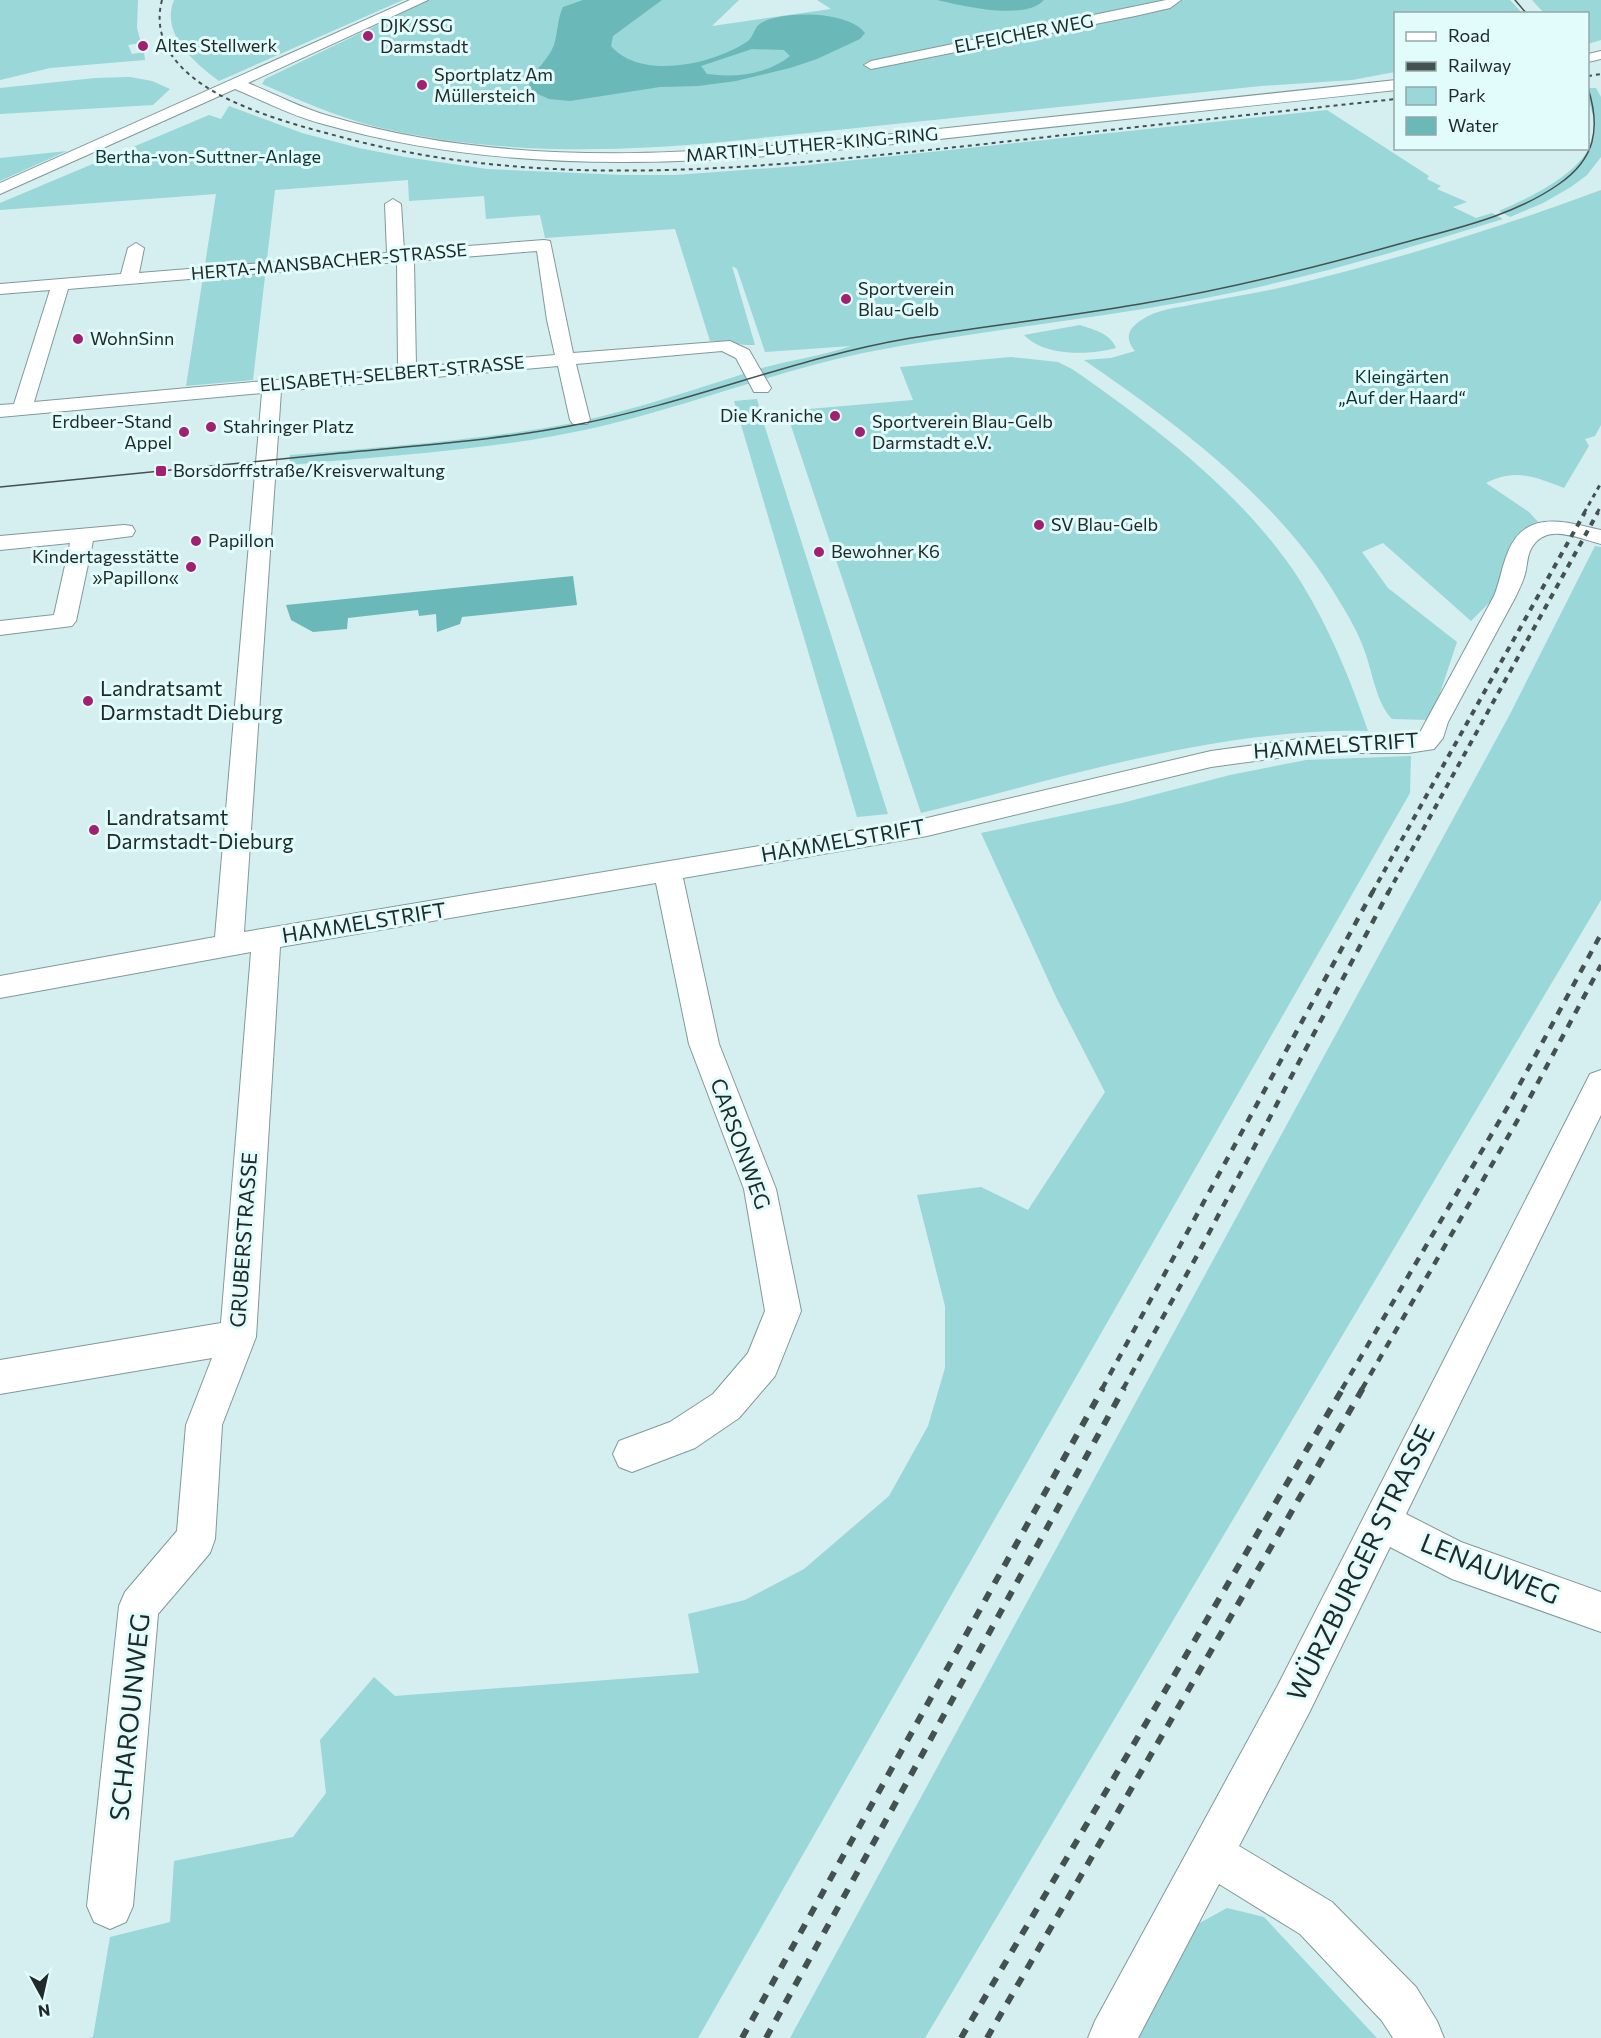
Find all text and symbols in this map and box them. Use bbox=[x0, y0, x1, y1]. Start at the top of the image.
street label: ELFEICHER WEG bbox=[952, 9, 1095, 57]
legend bbox=[1394, 12, 1589, 150]
place label: DJK/SSG Darmstadt bbox=[380, 14, 468, 57]
text: Road bbox=[1448, 24, 1490, 46]
marker: DJK/SSG Darmstadt bbox=[361, 29, 375, 43]
place label: Altes Stellwerk bbox=[155, 34, 277, 56]
marker: Altes Stellwerk bbox=[136, 39, 150, 53]
text: Railway bbox=[1448, 54, 1511, 76]
place label: Sportplatz Am Müllersteich bbox=[434, 63, 553, 106]
marker: Sportplatz Am Müllersteich bbox=[415, 78, 429, 92]
text: Park bbox=[1448, 84, 1486, 106]
text: Water bbox=[1448, 114, 1499, 136]
street label: MARTIN-LUTHER-KING-RING bbox=[685, 122, 939, 166]
park label: Bertha-von-Suttner-Anlage bbox=[95, 145, 321, 167]
street label: HERTA-MANSBACHER-STRASSE bbox=[190, 238, 468, 284]
place label: Sportverein Blau-Gelb bbox=[858, 277, 954, 320]
marker: Sportverein Blau-Gelb bbox=[839, 292, 853, 306]
place label: WohnSinn bbox=[90, 327, 174, 349]
marker: WohnSinn bbox=[71, 332, 85, 346]
street label: ELISABETH-SELBERT-STRASSE bbox=[259, 350, 525, 396]
park label: Kleingärten „Auf der Haard“ bbox=[1338, 365, 1466, 408]
place label: Die Kraniche bbox=[720, 404, 823, 426]
marker: Die Kraniche bbox=[828, 409, 842, 423]
place label: Erdbeer-Stand Appel bbox=[52, 410, 172, 453]
place label: Sportverein Blau-Gelb Darmstadt e.V. bbox=[872, 410, 1053, 453]
place label: Stahringer Platz bbox=[223, 415, 354, 437]
marker: Stahringer Platz bbox=[204, 420, 218, 434]
marker: Erdbeer-Stand Appel bbox=[177, 425, 191, 439]
marker: Sportverein Blau-Gelb Darmstadt e.V. bbox=[853, 425, 867, 439]
place label: Borsdorffstraße/Kreisverwaltung bbox=[173, 459, 445, 481]
marker: Borsdorffstraße/Kreisverwaltung bbox=[154, 464, 168, 478]
place label: SV Blau-Gelb bbox=[1051, 513, 1158, 535]
marker: SV Blau-Gelb bbox=[1032, 518, 1046, 532]
place label: Papillon bbox=[208, 529, 274, 551]
marker: Papillon bbox=[189, 534, 203, 548]
place label: Bewohner K6 bbox=[831, 540, 940, 562]
place label: Kindertagesstätte »Papillon« bbox=[32, 545, 179, 588]
marker: Bewohner K6 bbox=[812, 545, 826, 559]
marker: Kindertagesstätte »Papillon« bbox=[184, 560, 198, 574]
place label: Landratsamt Darmstadt Dieburg bbox=[100, 675, 283, 724]
marker: Landratsamt Darmstadt Dieburg bbox=[81, 694, 95, 708]
street label: HAMMELSTRIFT bbox=[1252, 726, 1420, 763]
place label: Landratsamt Darmstadt-Dieburg bbox=[106, 804, 294, 853]
street label: HAMMELSTRIFT bbox=[759, 813, 927, 866]
marker: Landratsamt Darmstadt-Dieburg bbox=[87, 823, 101, 837]
street label: HAMMELSTRIFT bbox=[280, 896, 448, 947]
street label: CARSONWEG bbox=[706, 1075, 777, 1212]
street label: GRUBERSTRASSE bbox=[224, 1151, 261, 1328]
street label: WÜRZBURGER STRASSE bbox=[1279, 1419, 1440, 1705]
street label: LENAUWEG bbox=[1417, 1526, 1565, 1610]
street label: SCHAROUNWEG bbox=[102, 1612, 155, 1822]
north arrow bbox=[12, 1966, 72, 2026]
text: N bbox=[37, 2001, 51, 2022]

